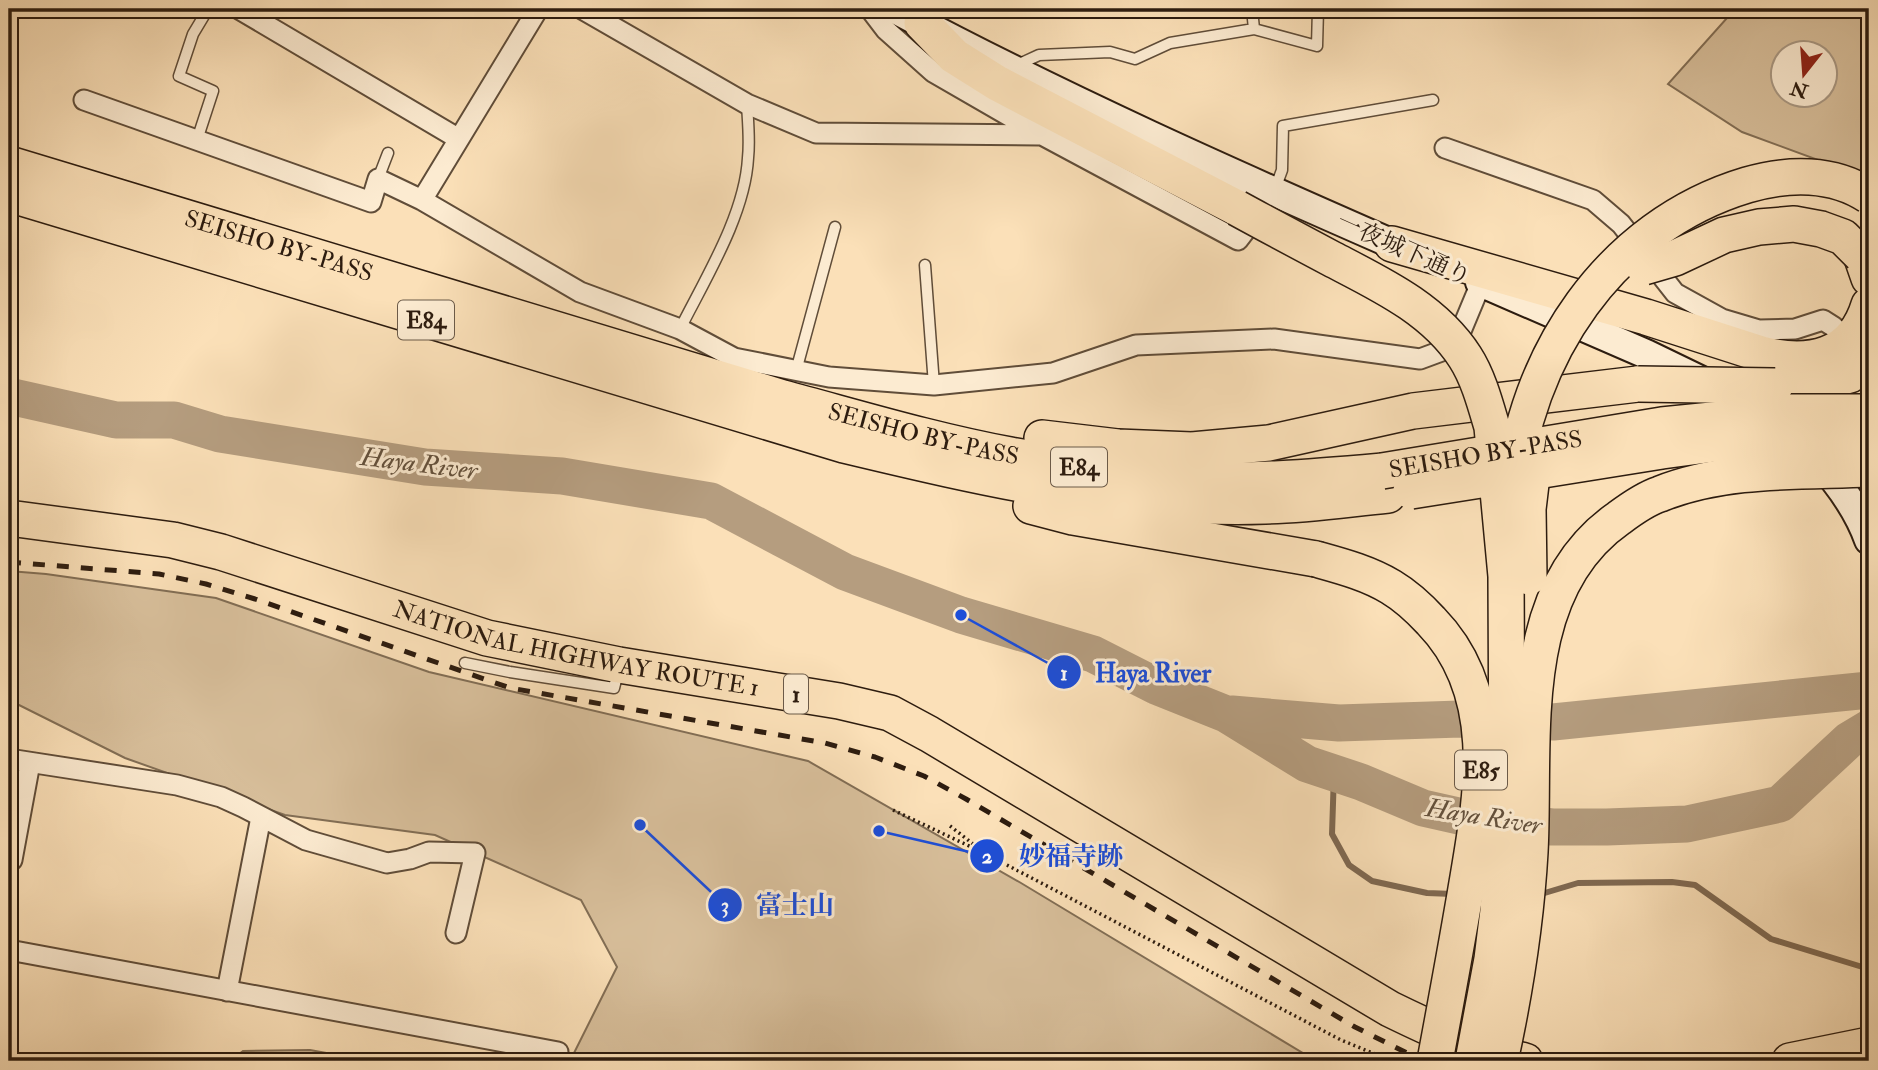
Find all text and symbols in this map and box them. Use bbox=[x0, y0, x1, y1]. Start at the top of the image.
north arrow bbox=[1770, 38, 1840, 108]
text: N bbox=[1787, 75, 1812, 104]
street label: SEISHO BY-PASS bbox=[181, 203, 377, 289]
street label: 一夜城下通り bbox=[1332, 206, 1476, 293]
road number: E84 bbox=[398, 300, 454, 340]
street label: SEISHO BY-PASS bbox=[825, 396, 1021, 472]
street label: SEISHO BY-PASS bbox=[1387, 423, 1585, 486]
water label: Haya River bbox=[358, 441, 480, 487]
road number: E84 bbox=[1051, 447, 1107, 486]
street label: NATIONAL HIGHWAY ROUTE 1 bbox=[389, 594, 761, 704]
callout: Haya River bbox=[1046, 649, 1226, 696]
text: Haya River bbox=[1095, 658, 1211, 691]
text: 1 bbox=[1060, 660, 1068, 687]
road number: 1 bbox=[784, 674, 808, 714]
road number: E85 bbox=[1455, 750, 1507, 790]
water label: Haya River bbox=[1423, 792, 1545, 842]
callout: 妙福寺跡 bbox=[970, 832, 1137, 879]
text: 妙福寺跡 bbox=[1019, 841, 1123, 873]
text: 2 bbox=[982, 843, 993, 870]
callout: 富士山 bbox=[707, 881, 848, 928]
text: 富士山 bbox=[756, 890, 834, 922]
text: 3 bbox=[721, 892, 729, 919]

